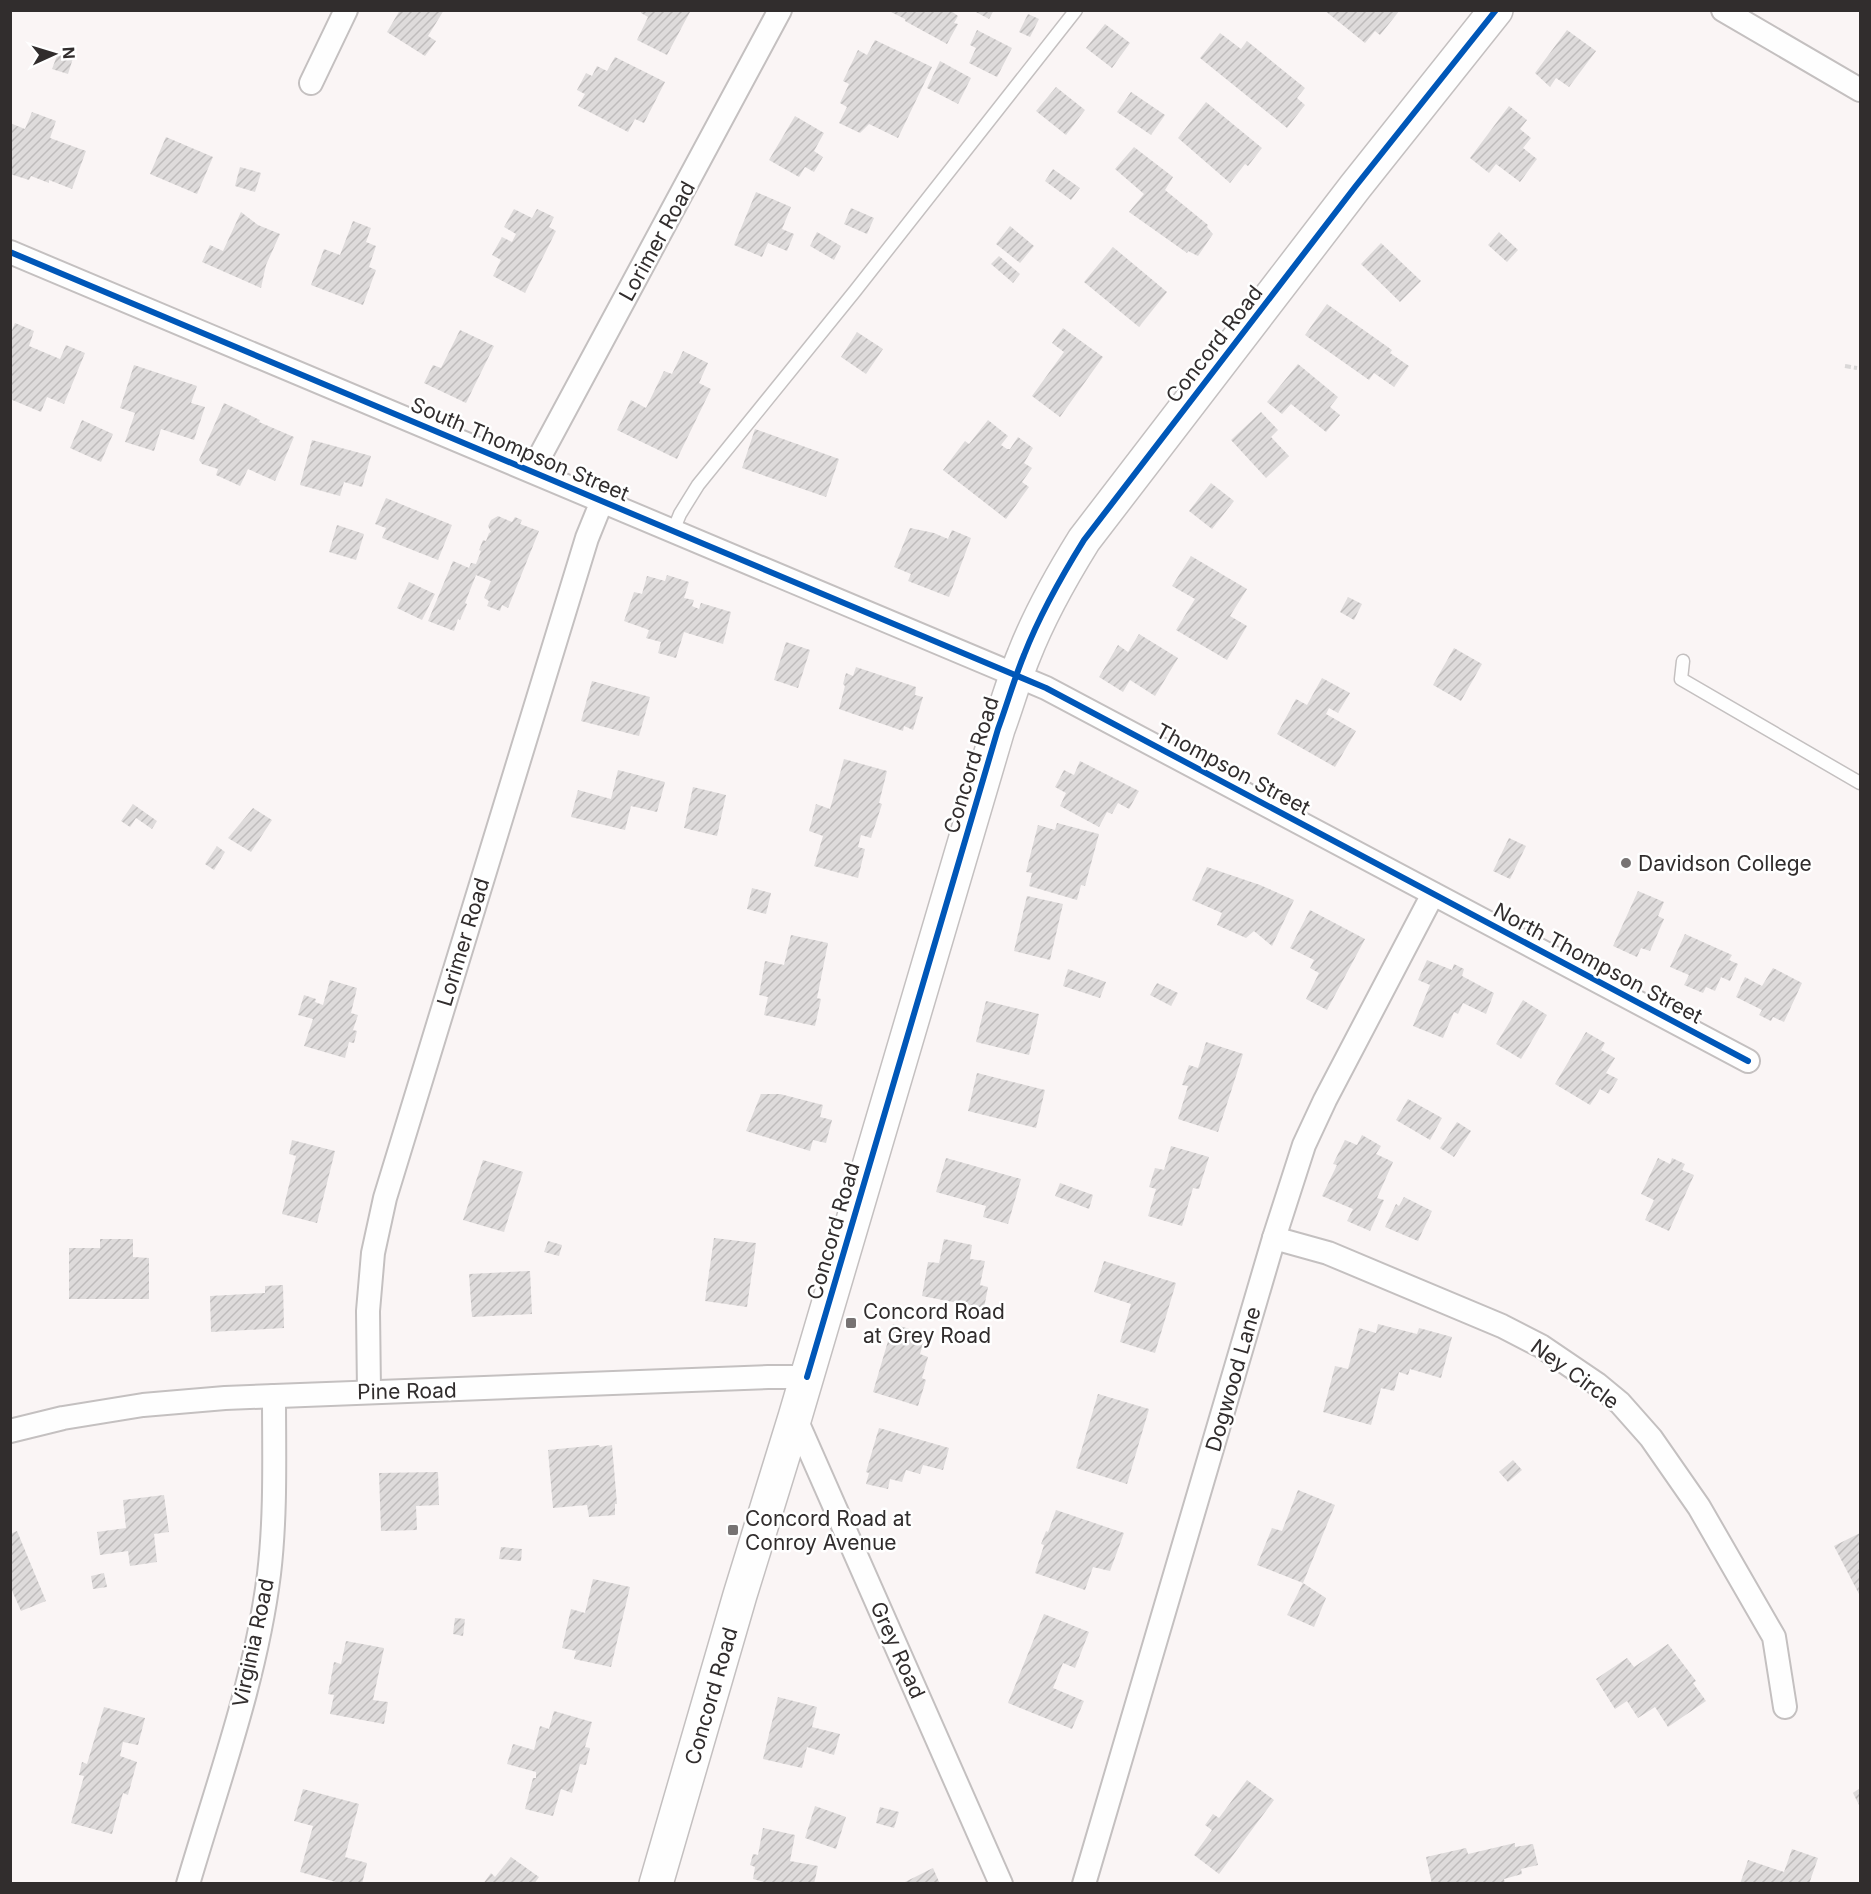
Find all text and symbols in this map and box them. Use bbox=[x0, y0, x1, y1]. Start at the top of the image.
north arrow bbox=[24, 24, 84, 84]
text: N bbox=[59, 46, 79, 60]
street label: Lorimer Road bbox=[614, 177, 700, 305]
street label: Concord Road bbox=[1160, 280, 1268, 408]
street label: South Thompson Street bbox=[407, 392, 633, 506]
street label: Concord Road bbox=[938, 693, 1004, 837]
street label: Thompson Street bbox=[1152, 718, 1314, 820]
place label: Davidson College bbox=[1638, 851, 1812, 876]
marker: Davidson College bbox=[1619, 856, 1633, 870]
street label: Lorimer Road bbox=[432, 875, 494, 1009]
street label: North Thompson Street bbox=[1489, 897, 1707, 1029]
street label: Concord Road bbox=[801, 1159, 865, 1303]
place label: Concord Road at Grey Road bbox=[863, 1299, 1005, 1348]
street label: Dogwood Lane bbox=[1200, 1304, 1266, 1454]
marker: Concord Road at Grey Road bbox=[844, 1316, 858, 1330]
street label: Ney Circle bbox=[1526, 1334, 1624, 1414]
street label: Pine Road bbox=[357, 1378, 457, 1404]
place label: Concord Road at Conroy Avenue bbox=[745, 1506, 912, 1555]
marker: Concord Road at Conroy Avenue bbox=[726, 1523, 740, 1537]
street label: Virginia Road bbox=[227, 1576, 279, 1710]
street label: Grey Road bbox=[866, 1598, 930, 1702]
street label: Concord Road bbox=[679, 1624, 743, 1768]

